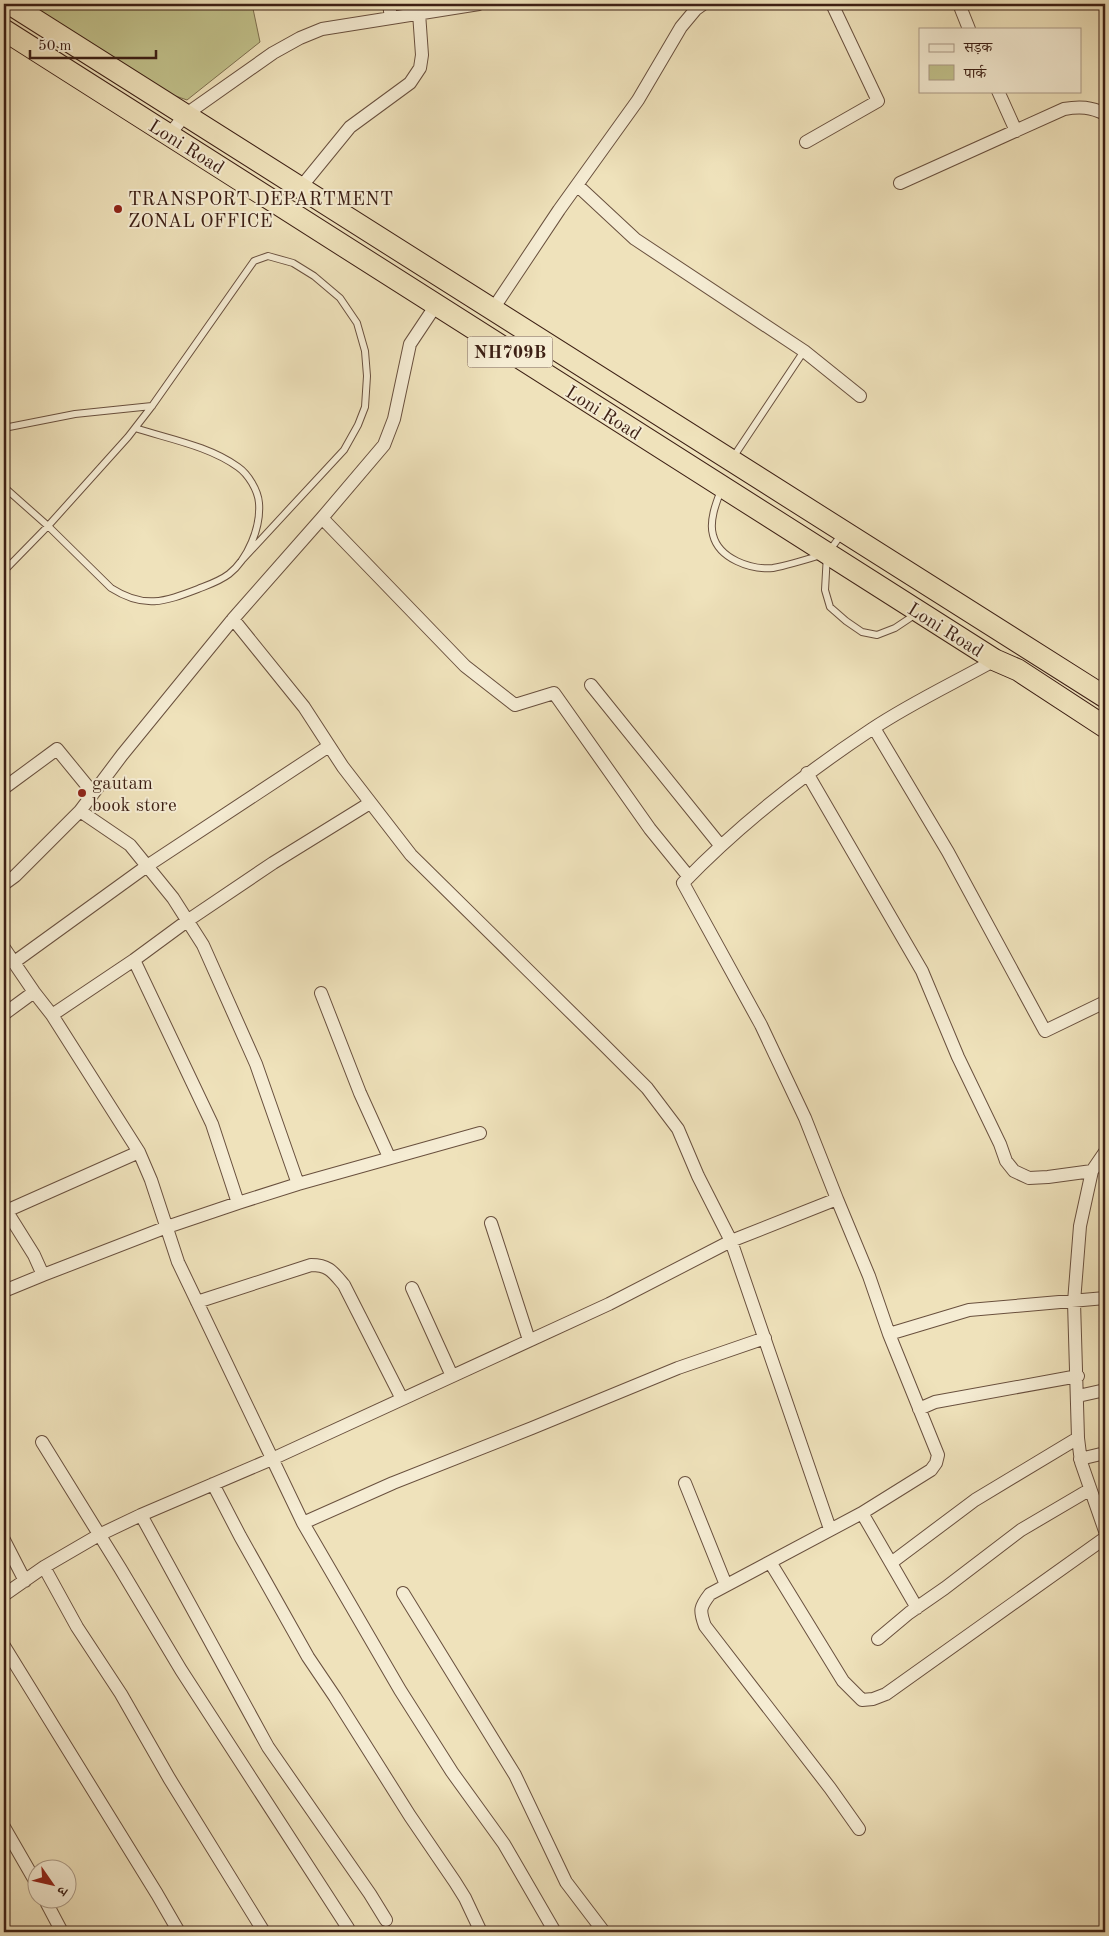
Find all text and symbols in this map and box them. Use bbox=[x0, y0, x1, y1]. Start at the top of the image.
scale bar bbox=[30, 28, 156, 60]
legend bbox=[919, 28, 1082, 92]
text: 50 m bbox=[38, 39, 72, 54]
text: सड़क bbox=[963, 41, 993, 56]
text: पार्क bbox=[963, 64, 987, 82]
street label: Loni Road bbox=[145, 117, 227, 179]
place label: TRANSPORT DEPARTMENT ZONAL OFFICE bbox=[128, 191, 393, 232]
marker: TRANSPORT DEPARTMENT ZONAL OFFICE bbox=[112, 203, 124, 215]
road number: NH709B bbox=[468, 337, 552, 368]
street label: Loni Road bbox=[562, 383, 644, 445]
street label: Loni Road bbox=[904, 600, 986, 662]
place label: gautam book store bbox=[92, 775, 177, 816]
marker: gautam book store bbox=[76, 787, 88, 799]
north arrow bbox=[28, 1858, 78, 1908]
text: उ bbox=[54, 1883, 70, 1898]

